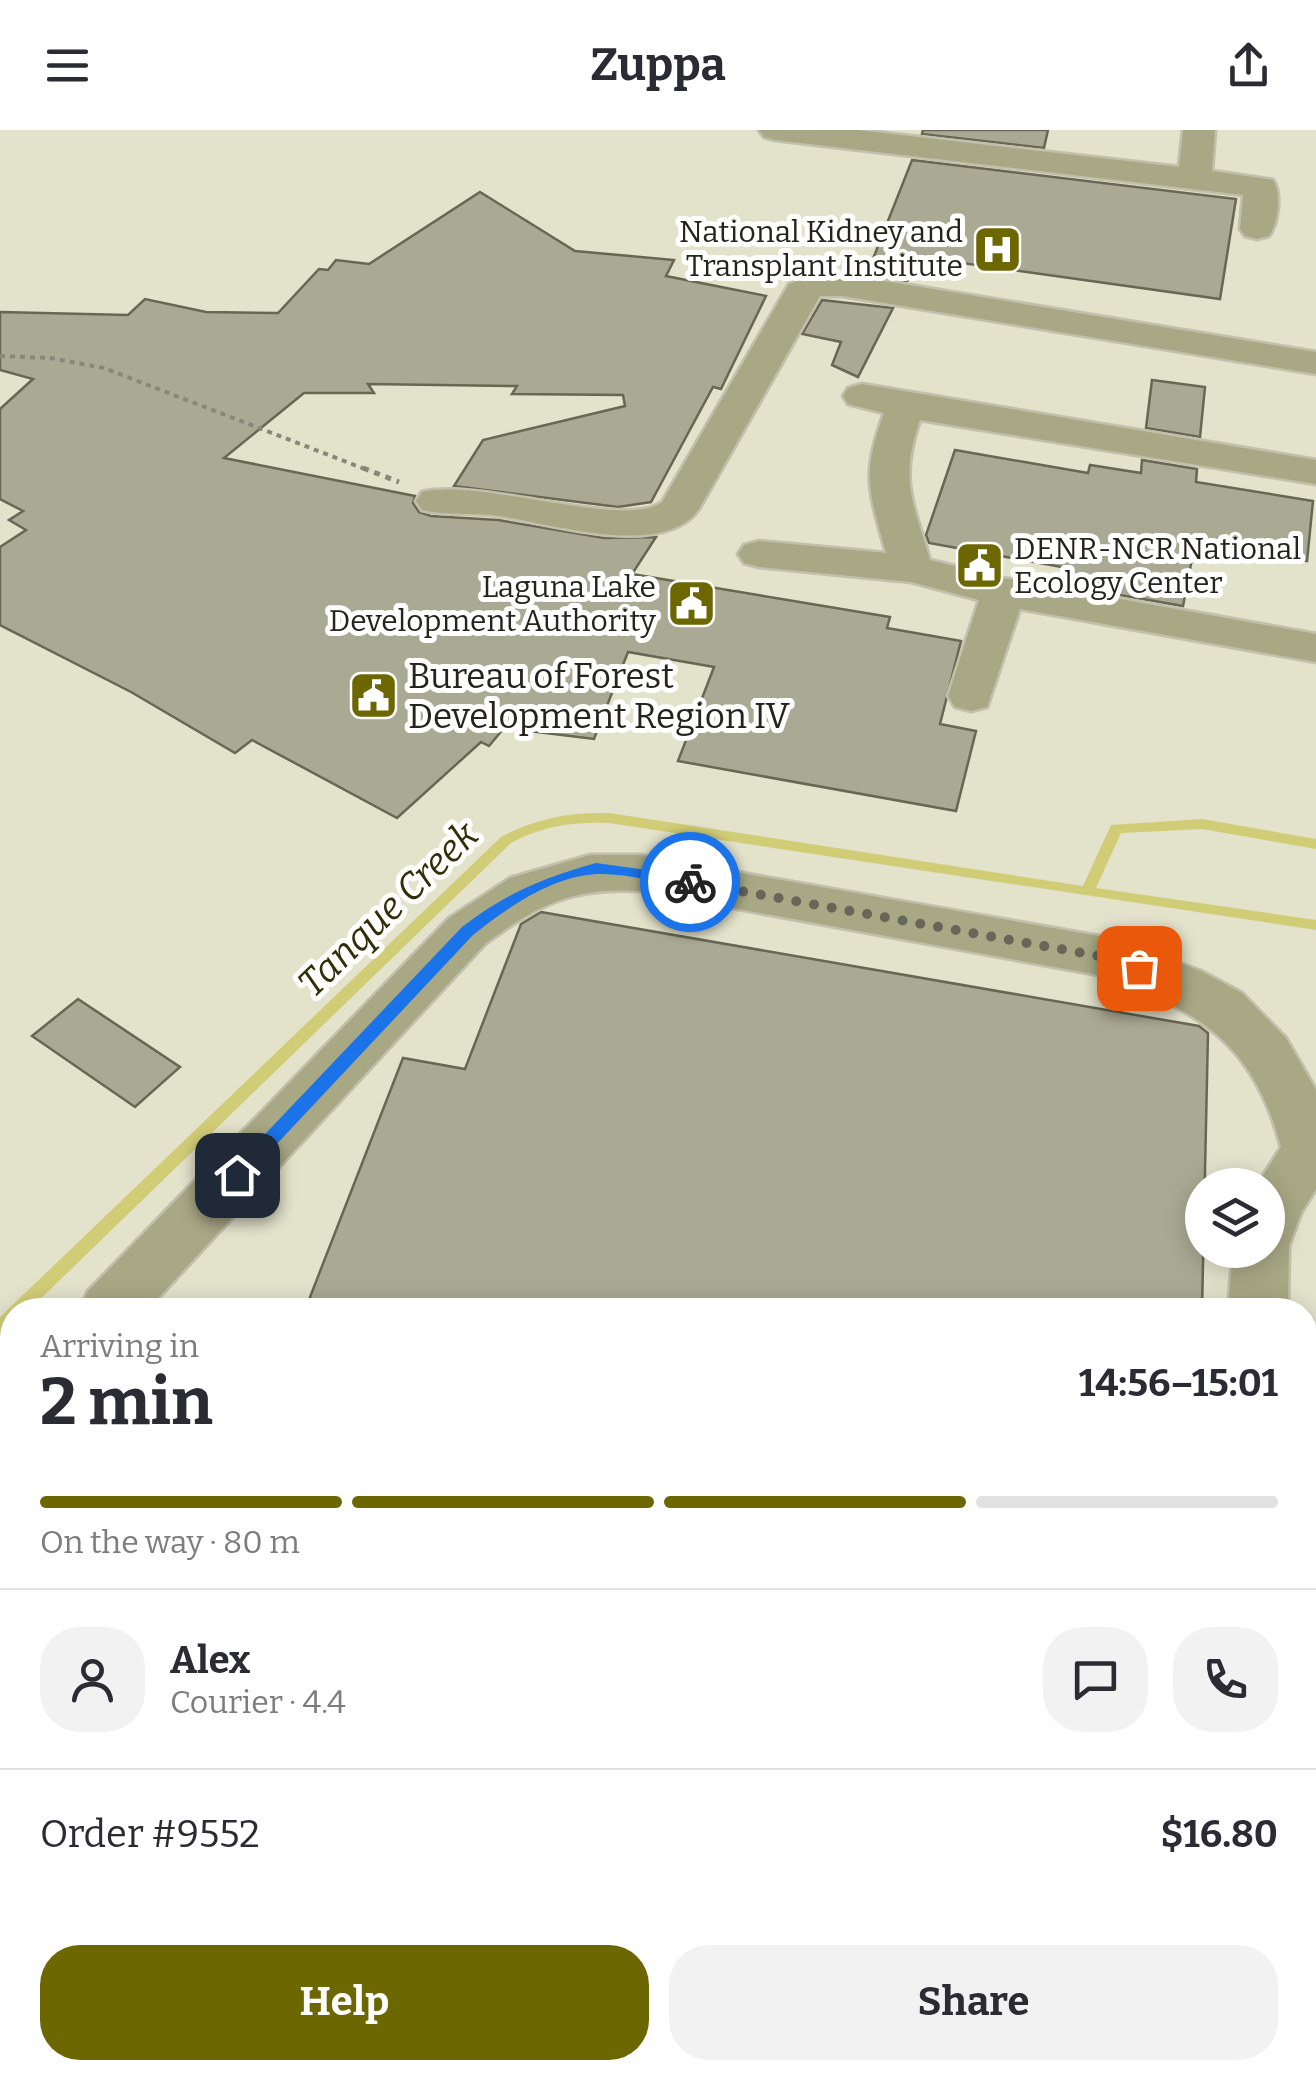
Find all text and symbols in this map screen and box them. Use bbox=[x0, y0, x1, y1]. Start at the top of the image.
icon: menu bbox=[40, 38, 95, 93]
text: Zuppa bbox=[590, 38, 726, 92]
icon: share bbox=[1221, 38, 1276, 93]
place label: National Kidney and Transplant Institute bbox=[679, 214, 963, 284]
hospital icon: National Kidney and Transplant Institute bbox=[972, 223, 1024, 275]
place label: DENR-NCR National Ecology Center bbox=[1014, 531, 1301, 601]
public building icon: DENR-NCR National Ecology Center bbox=[953, 540, 1005, 592]
place label: Laguna Lake Development Authority bbox=[329, 569, 656, 639]
public building icon: Laguna Lake Development Authority bbox=[665, 578, 717, 630]
place label: Bureau of Forest Development Region IV bbox=[408, 655, 790, 737]
public building icon: Bureau of Forest Development Region IV bbox=[347, 670, 399, 722]
water label: Tanque Creek bbox=[289, 812, 488, 1006]
courier bbox=[640, 832, 740, 932]
icon: bike bbox=[663, 855, 718, 910]
pin bbox=[1097, 926, 1182, 1011]
icon: bag bbox=[1112, 941, 1167, 996]
pin bbox=[195, 1133, 280, 1218]
icon: home bbox=[210, 1148, 265, 1203]
map controls bbox=[1185, 1168, 1285, 1268]
button: layers bbox=[1185, 1168, 1285, 1268]
text: Arriving in bbox=[40, 1327, 199, 1365]
text: 14:56–15:01 bbox=[1079, 1360, 1278, 1406]
text: 2 min bbox=[40, 1363, 213, 1441]
text: On the way · 80 m bbox=[40, 1523, 300, 1561]
button: person bbox=[40, 1627, 145, 1732]
button: chat bbox=[1043, 1627, 1148, 1732]
button: phone bbox=[1173, 1627, 1278, 1732]
text: Alex bbox=[170, 1637, 250, 1683]
text: Courier · 4.4 bbox=[170, 1683, 346, 1721]
text: Order #9552 bbox=[40, 1811, 260, 1857]
text: $16.80 bbox=[1160, 1811, 1278, 1857]
button: Help bbox=[40, 1945, 649, 2060]
button: Share bbox=[669, 1945, 1278, 2060]

